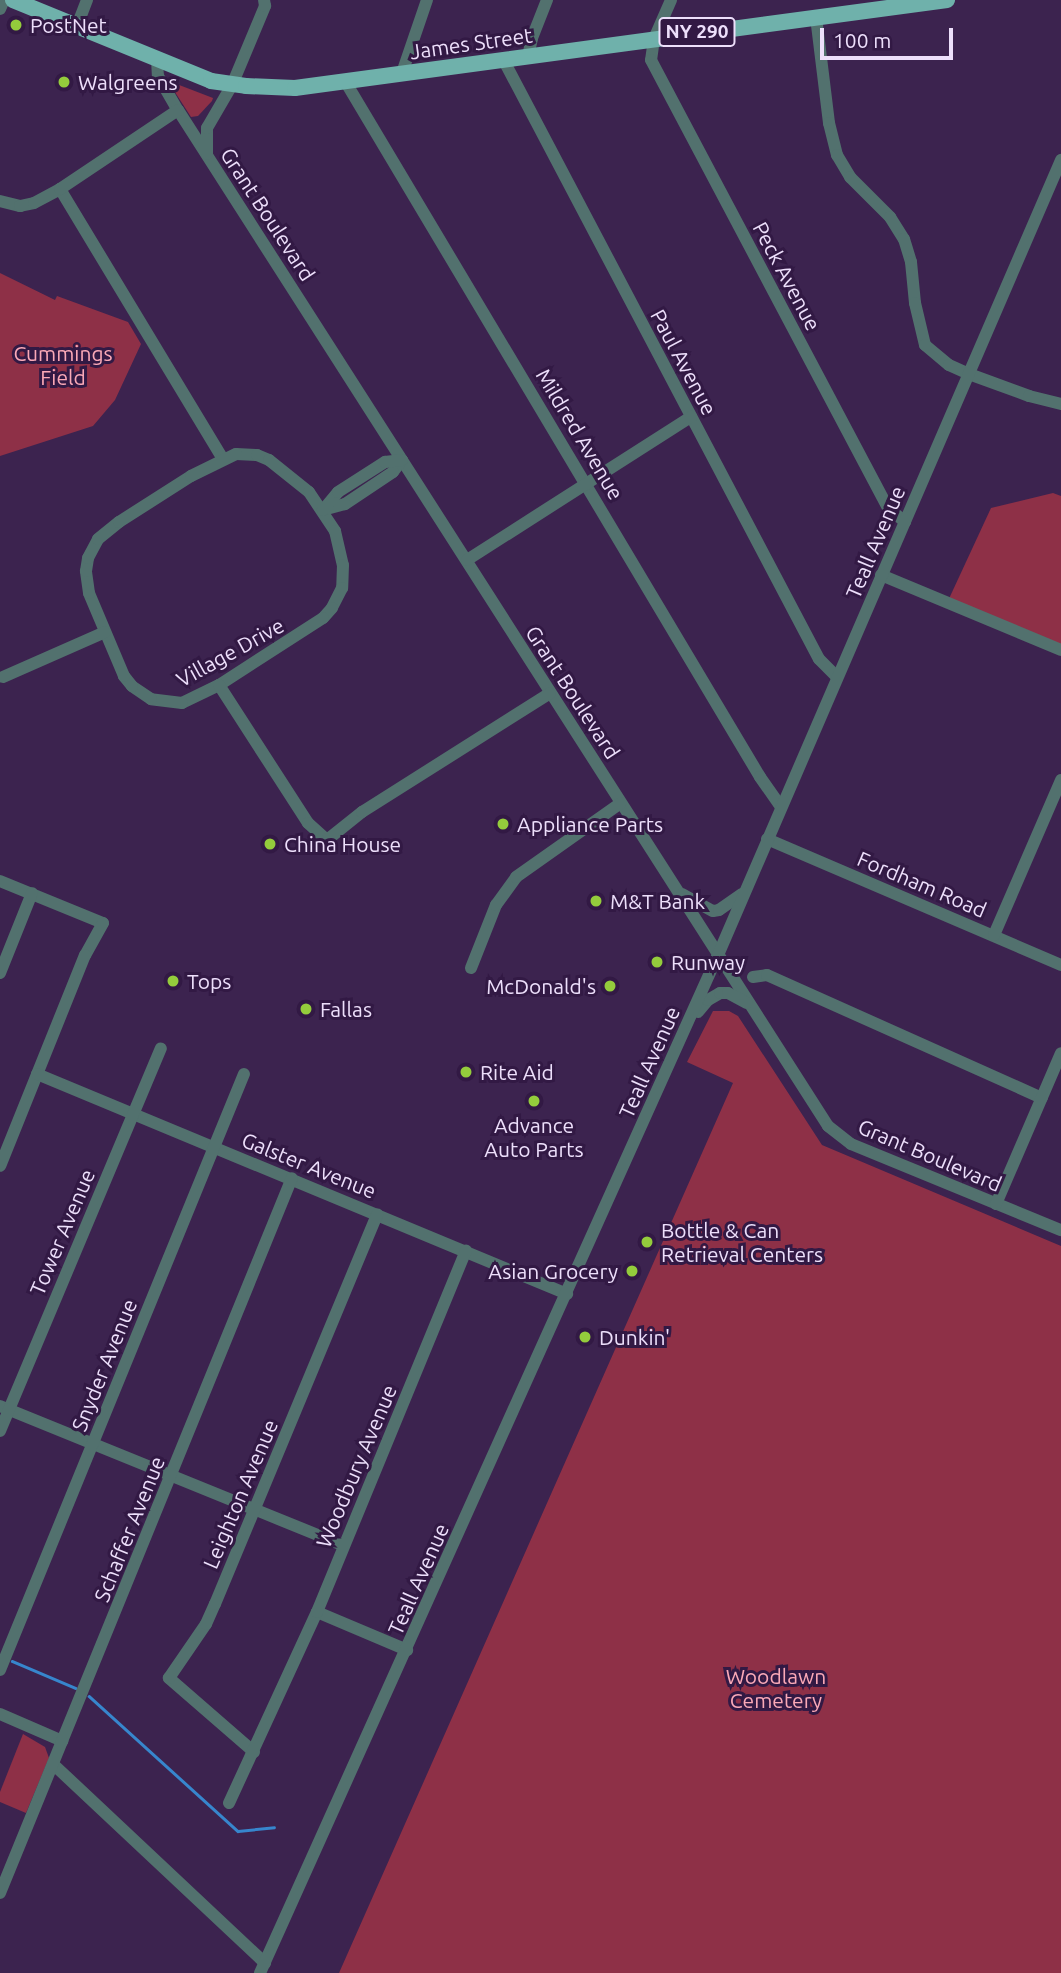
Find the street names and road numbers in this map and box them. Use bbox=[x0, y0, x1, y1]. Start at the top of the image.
road number: NY 290 bbox=[657, 16, 737, 48]
street label: James Street bbox=[408, 22, 534, 64]
street label: Grant Boulevard bbox=[216, 143, 320, 285]
street label: Peck Avenue bbox=[748, 217, 826, 335]
street label: Paul Avenue bbox=[646, 305, 722, 419]
street label: Mildred Avenue bbox=[531, 364, 629, 504]
street label: Teall Avenue bbox=[840, 482, 910, 602]
street label: Village Drive bbox=[172, 612, 288, 692]
street label: Grant Boulevard bbox=[521, 621, 625, 763]
street label: Fordham Road bbox=[854, 846, 990, 922]
street label: Teall Avenue bbox=[613, 1002, 685, 1122]
street label: Grant Boulevard bbox=[854, 1113, 1006, 1197]
street label: Galster Avenue bbox=[238, 1127, 380, 1203]
street label: Tower Avenue bbox=[24, 1165, 100, 1299]
street label: Snyder Avenue bbox=[66, 1295, 142, 1435]
street label: Woodbury Avenue bbox=[310, 1381, 402, 1551]
street label: Leighton Avenue bbox=[197, 1416, 283, 1572]
street label: Schaffer Avenue bbox=[88, 1453, 170, 1605]
street label: Teall Avenue bbox=[382, 1519, 454, 1639]

